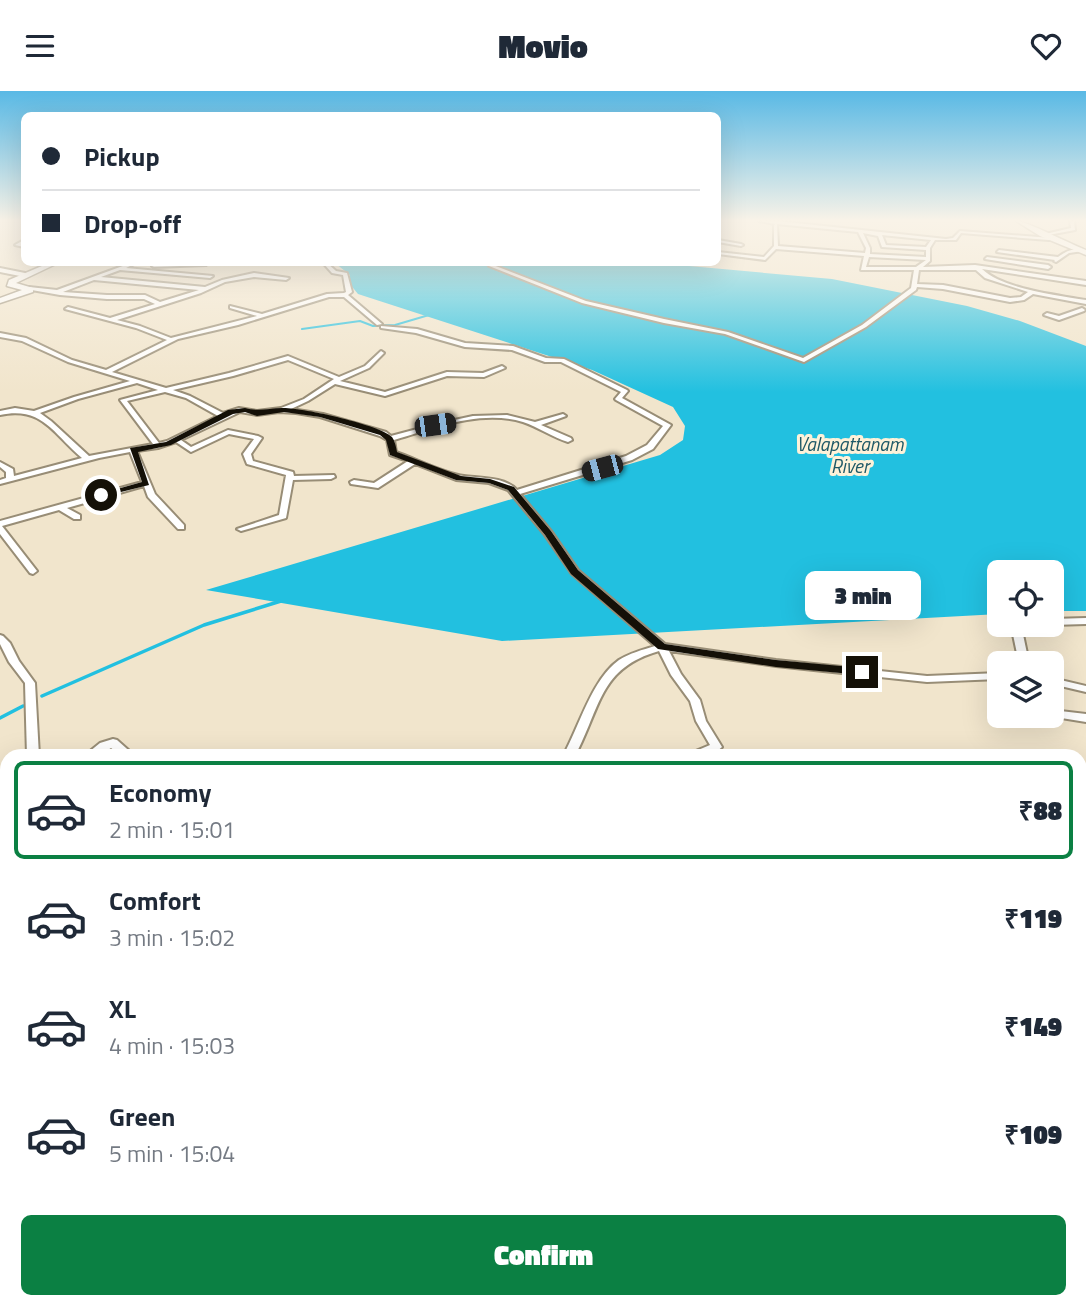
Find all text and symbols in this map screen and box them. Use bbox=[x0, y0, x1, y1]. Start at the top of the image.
text: Movio bbox=[498, 22, 588, 70]
icon: menu bbox=[21, 27, 59, 65]
icon: heart bbox=[1027, 27, 1065, 65]
text: Pickup bbox=[84, 137, 160, 176]
text: Drop-off bbox=[84, 204, 181, 243]
car bbox=[413, 412, 458, 438]
water label: Valapattanam River bbox=[796, 429, 905, 480]
car bbox=[579, 452, 626, 484]
route start bbox=[85, 479, 117, 511]
map controls bbox=[987, 560, 1064, 728]
button: locate bbox=[987, 560, 1064, 637]
callout: 3 min bbox=[804, 571, 920, 619]
text: 3 min bbox=[834, 578, 892, 613]
button: layers bbox=[987, 651, 1064, 728]
route end bbox=[846, 656, 878, 688]
text: Economy bbox=[109, 773, 211, 812]
icon: car bbox=[25, 779, 88, 842]
text: ₹88 bbox=[1019, 791, 1062, 830]
text: 2 min · 15:01 bbox=[109, 812, 235, 847]
text: Comfort bbox=[109, 881, 201, 920]
icon: car bbox=[25, 887, 88, 950]
text: ₹119 bbox=[1004, 899, 1062, 938]
text: 3 min · 15:02 bbox=[109, 920, 235, 955]
text: XL bbox=[109, 989, 136, 1028]
icon: car bbox=[25, 995, 88, 1058]
text: ₹149 bbox=[1004, 1007, 1062, 1046]
text: 4 min · 15:03 bbox=[109, 1028, 235, 1063]
text: Green bbox=[109, 1097, 175, 1136]
icon: car bbox=[25, 1103, 88, 1166]
text: ₹109 bbox=[1004, 1115, 1062, 1154]
text: 5 min · 15:04 bbox=[109, 1136, 235, 1171]
button: Confirm bbox=[21, 1215, 1066, 1295]

